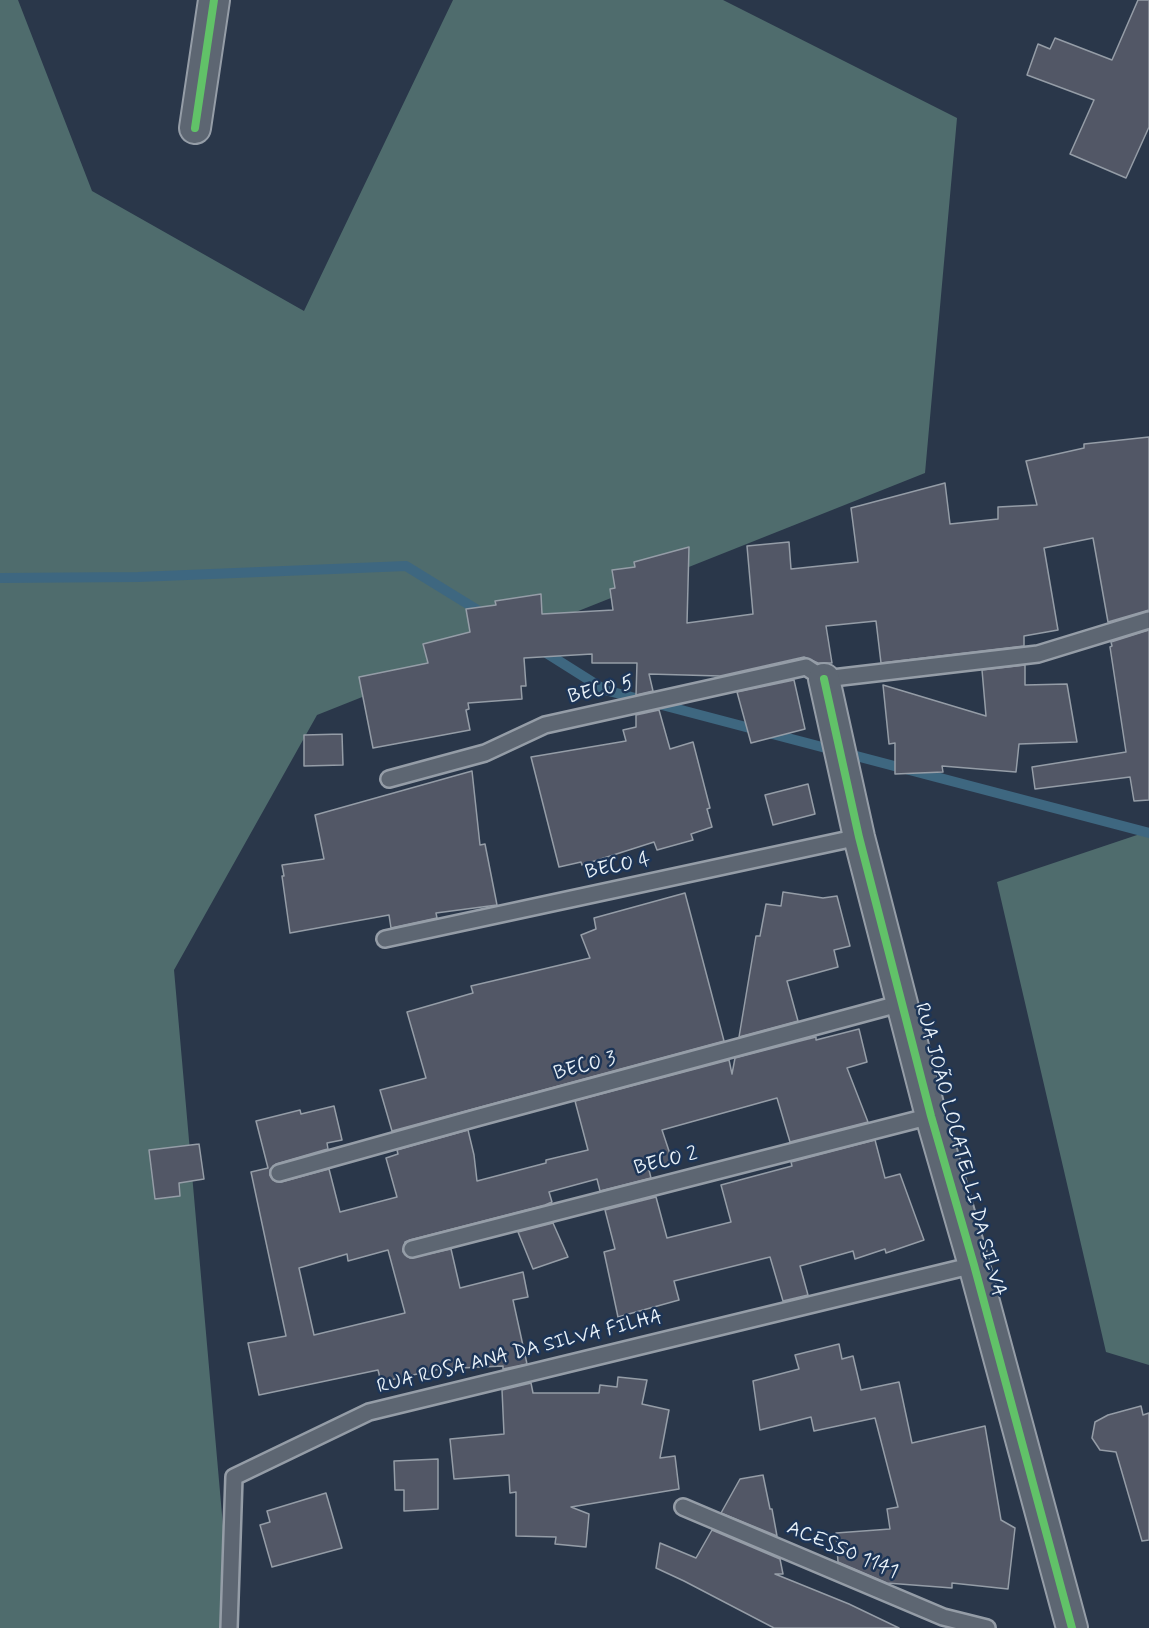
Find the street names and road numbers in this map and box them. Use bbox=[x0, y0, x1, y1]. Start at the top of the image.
street label: BECO 5 bbox=[566, 672, 636, 710]
street label: BECO 4 bbox=[583, 848, 653, 886]
street label: RUA JOÃO LOCATELLI DA SILVA bbox=[908, 1001, 1010, 1299]
street label: BECO 3 bbox=[551, 1047, 619, 1087]
street label: BECO 2 bbox=[632, 1143, 700, 1181]
street label: RUA ROSA ANA DA SILVA FILHA bbox=[375, 1306, 665, 1400]
street label: ACESSO 1141 bbox=[783, 1517, 901, 1585]

